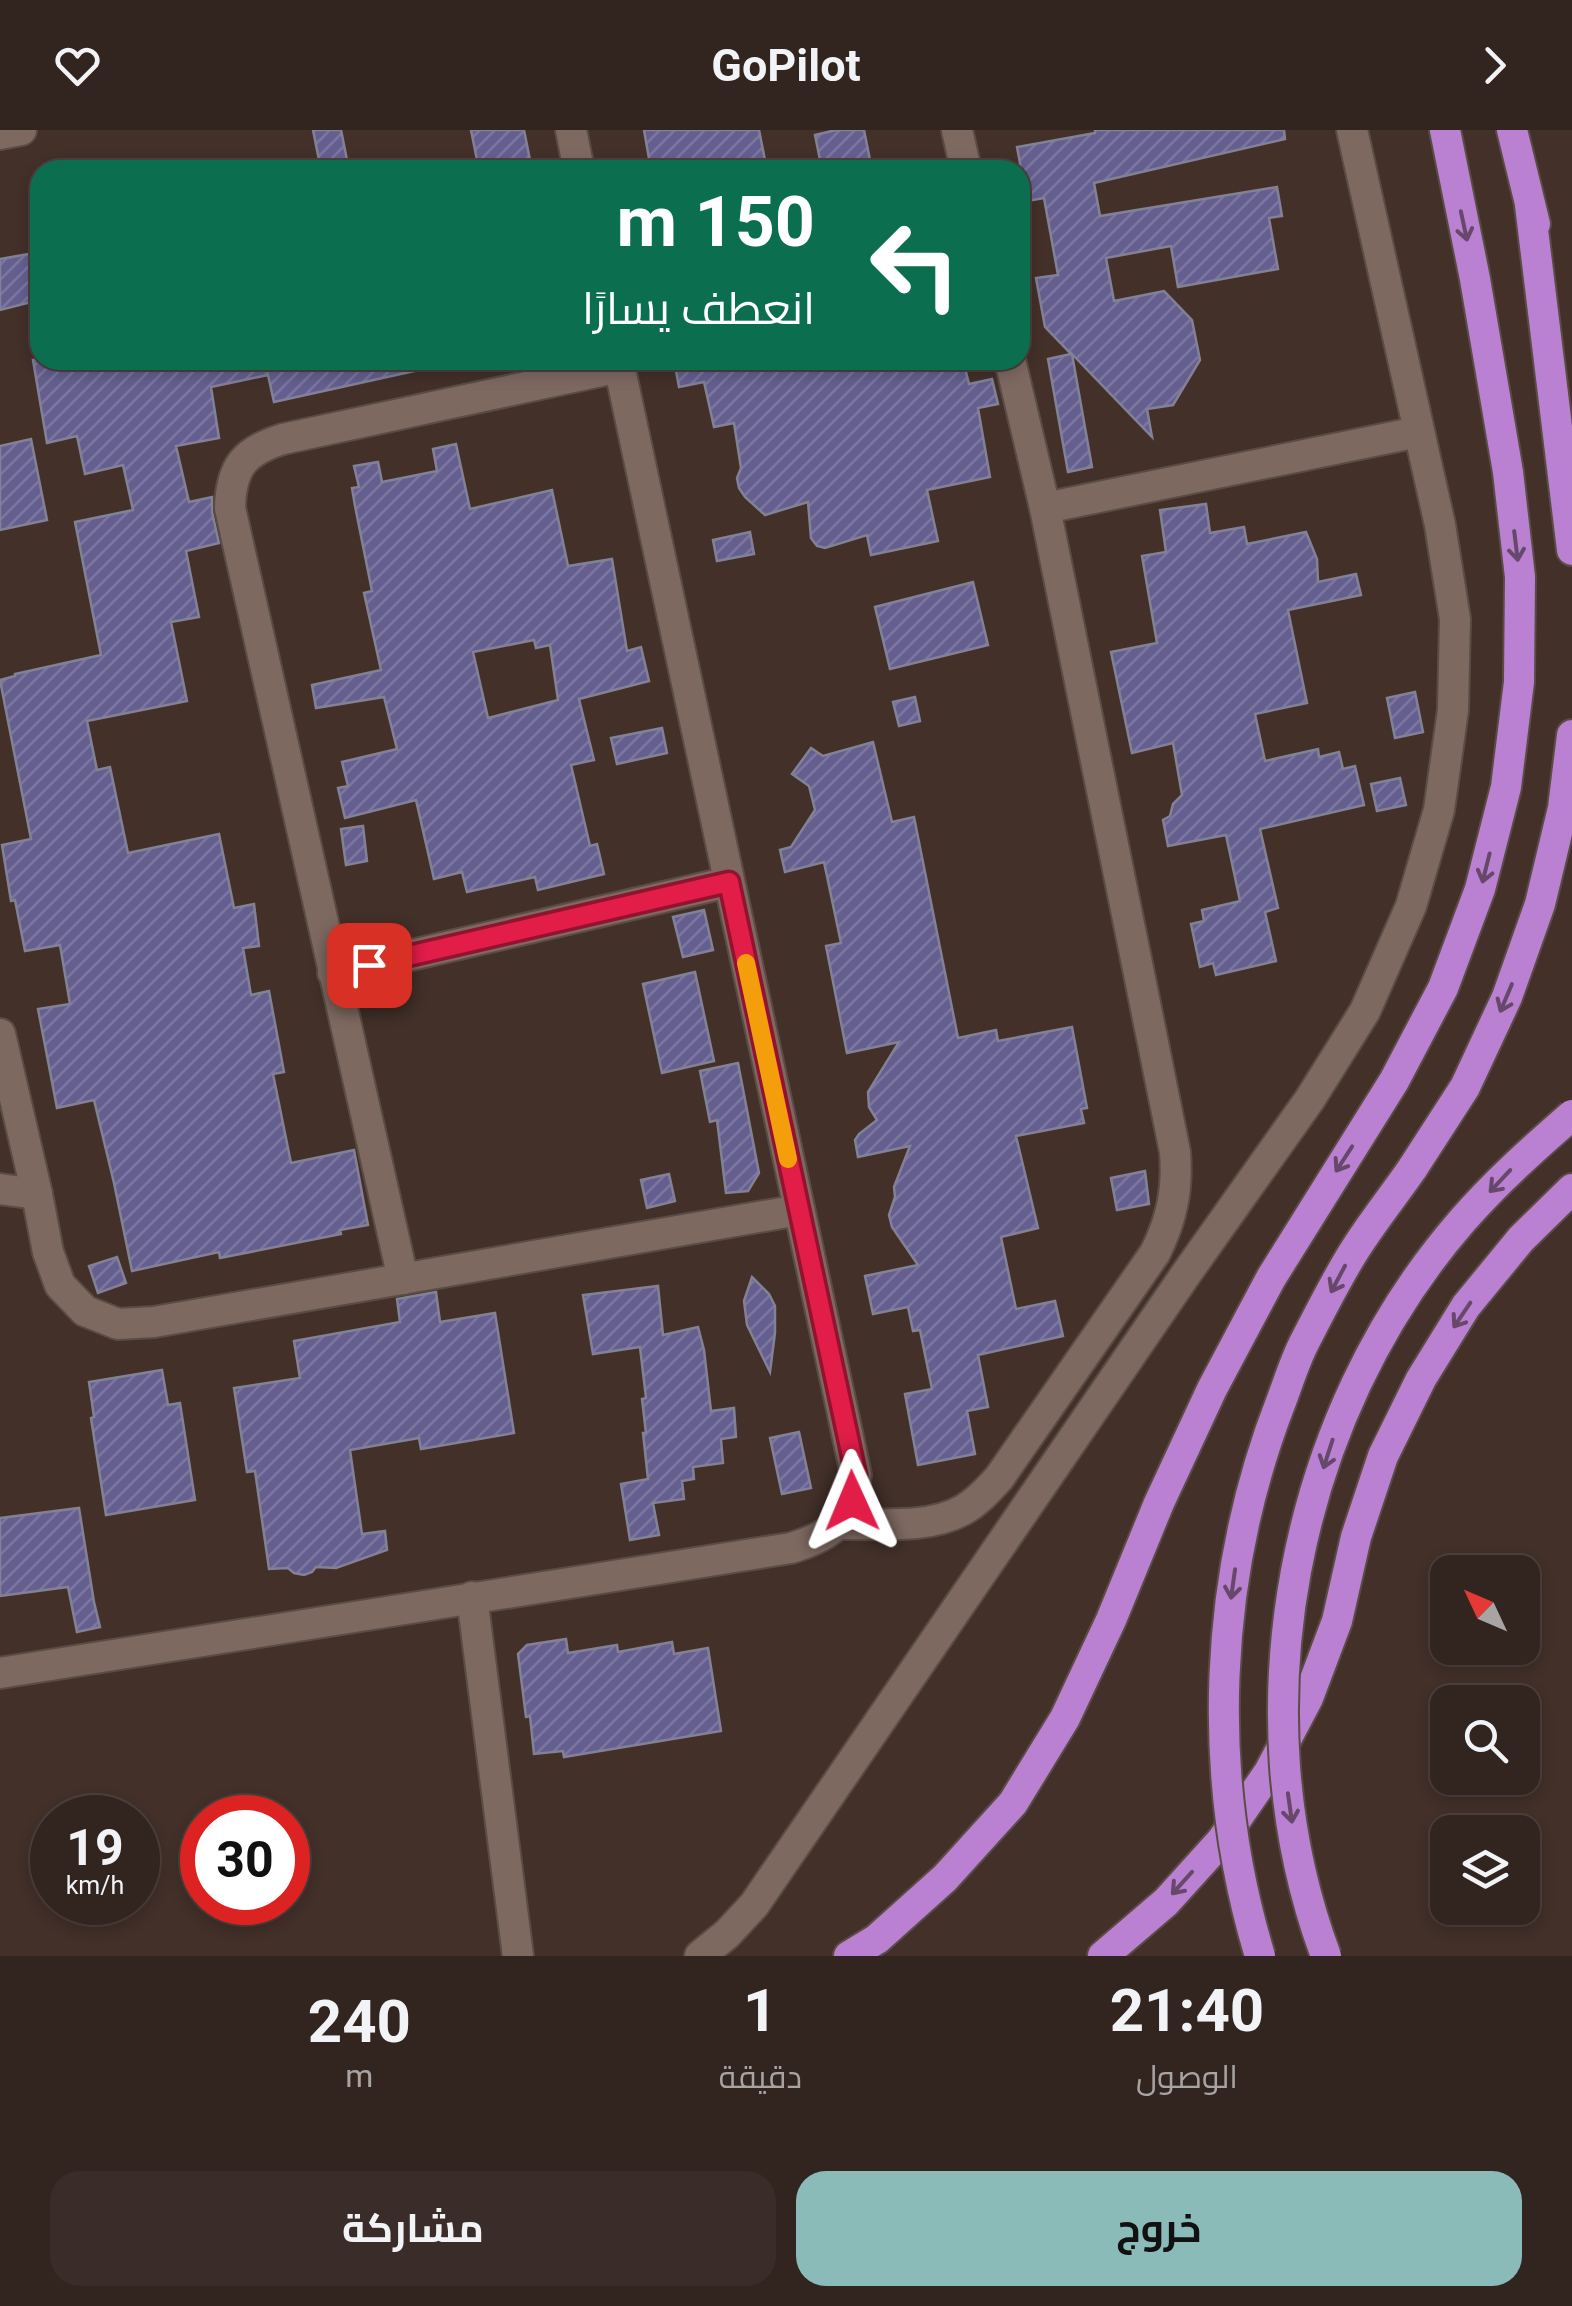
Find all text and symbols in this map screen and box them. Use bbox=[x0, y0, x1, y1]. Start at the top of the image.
icon: heart bbox=[50, 38, 105, 93]
icon: forward bbox=[1467, 38, 1522, 93]
text: GoPilot bbox=[711, 39, 861, 92]
text: 150 m bbox=[616, 181, 815, 263]
icon: left bbox=[850, 200, 980, 330]
one-way arrow bbox=[1456, 209, 1475, 241]
text: انعطف يسارًا bbox=[582, 282, 815, 335]
one-way arrow bbox=[1507, 530, 1526, 562]
one-way arrow bbox=[1475, 852, 1494, 883]
pin bbox=[327, 923, 412, 1008]
icon: arrive bbox=[342, 938, 397, 993]
one-way arrow bbox=[1495, 983, 1513, 1013]
one-way arrow bbox=[1334, 1144, 1355, 1172]
one-way arrow bbox=[1489, 1168, 1512, 1193]
one-way arrow bbox=[1328, 1264, 1348, 1294]
one-way arrow bbox=[1451, 1300, 1472, 1328]
one-way arrow bbox=[1318, 1437, 1336, 1469]
position arrow bbox=[800, 1449, 904, 1553]
north arrow bbox=[1430, 1555, 1540, 1665]
map controls bbox=[1430, 1555, 1540, 1925]
one-way arrow bbox=[1223, 1568, 1242, 1600]
button: search bbox=[1430, 1685, 1540, 1795]
one-way arrow bbox=[1282, 1791, 1300, 1824]
speed limit sign: 30 bbox=[180, 1795, 310, 1925]
button: layers bbox=[1430, 1815, 1540, 1925]
text: 19 bbox=[66, 1819, 124, 1877]
one-way arrow bbox=[1171, 1870, 1194, 1895]
text: km/h bbox=[66, 1871, 124, 1900]
text: 1 bbox=[743, 1975, 778, 2046]
text: 21:40 bbox=[1110, 1975, 1264, 2046]
text: 240 bbox=[308, 1986, 411, 2057]
text: m bbox=[345, 2057, 373, 2095]
text: دقيقة bbox=[719, 2058, 802, 2096]
text: الوصول bbox=[1136, 2058, 1238, 2096]
button: مشاركة bbox=[50, 2171, 776, 2286]
button: خروج bbox=[796, 2171, 1522, 2286]

